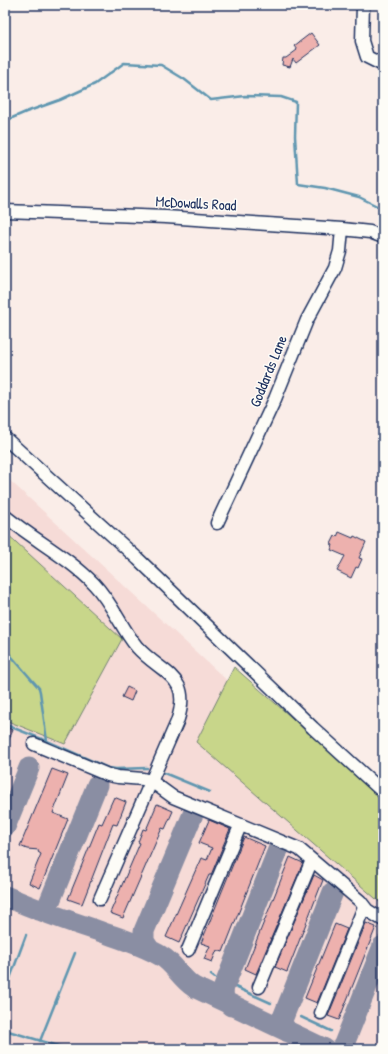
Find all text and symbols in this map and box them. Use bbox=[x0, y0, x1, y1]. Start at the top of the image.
street label: McDowalls Road bbox=[155, 190, 237, 216]
street label: Goddards Lane bbox=[244, 332, 292, 410]

